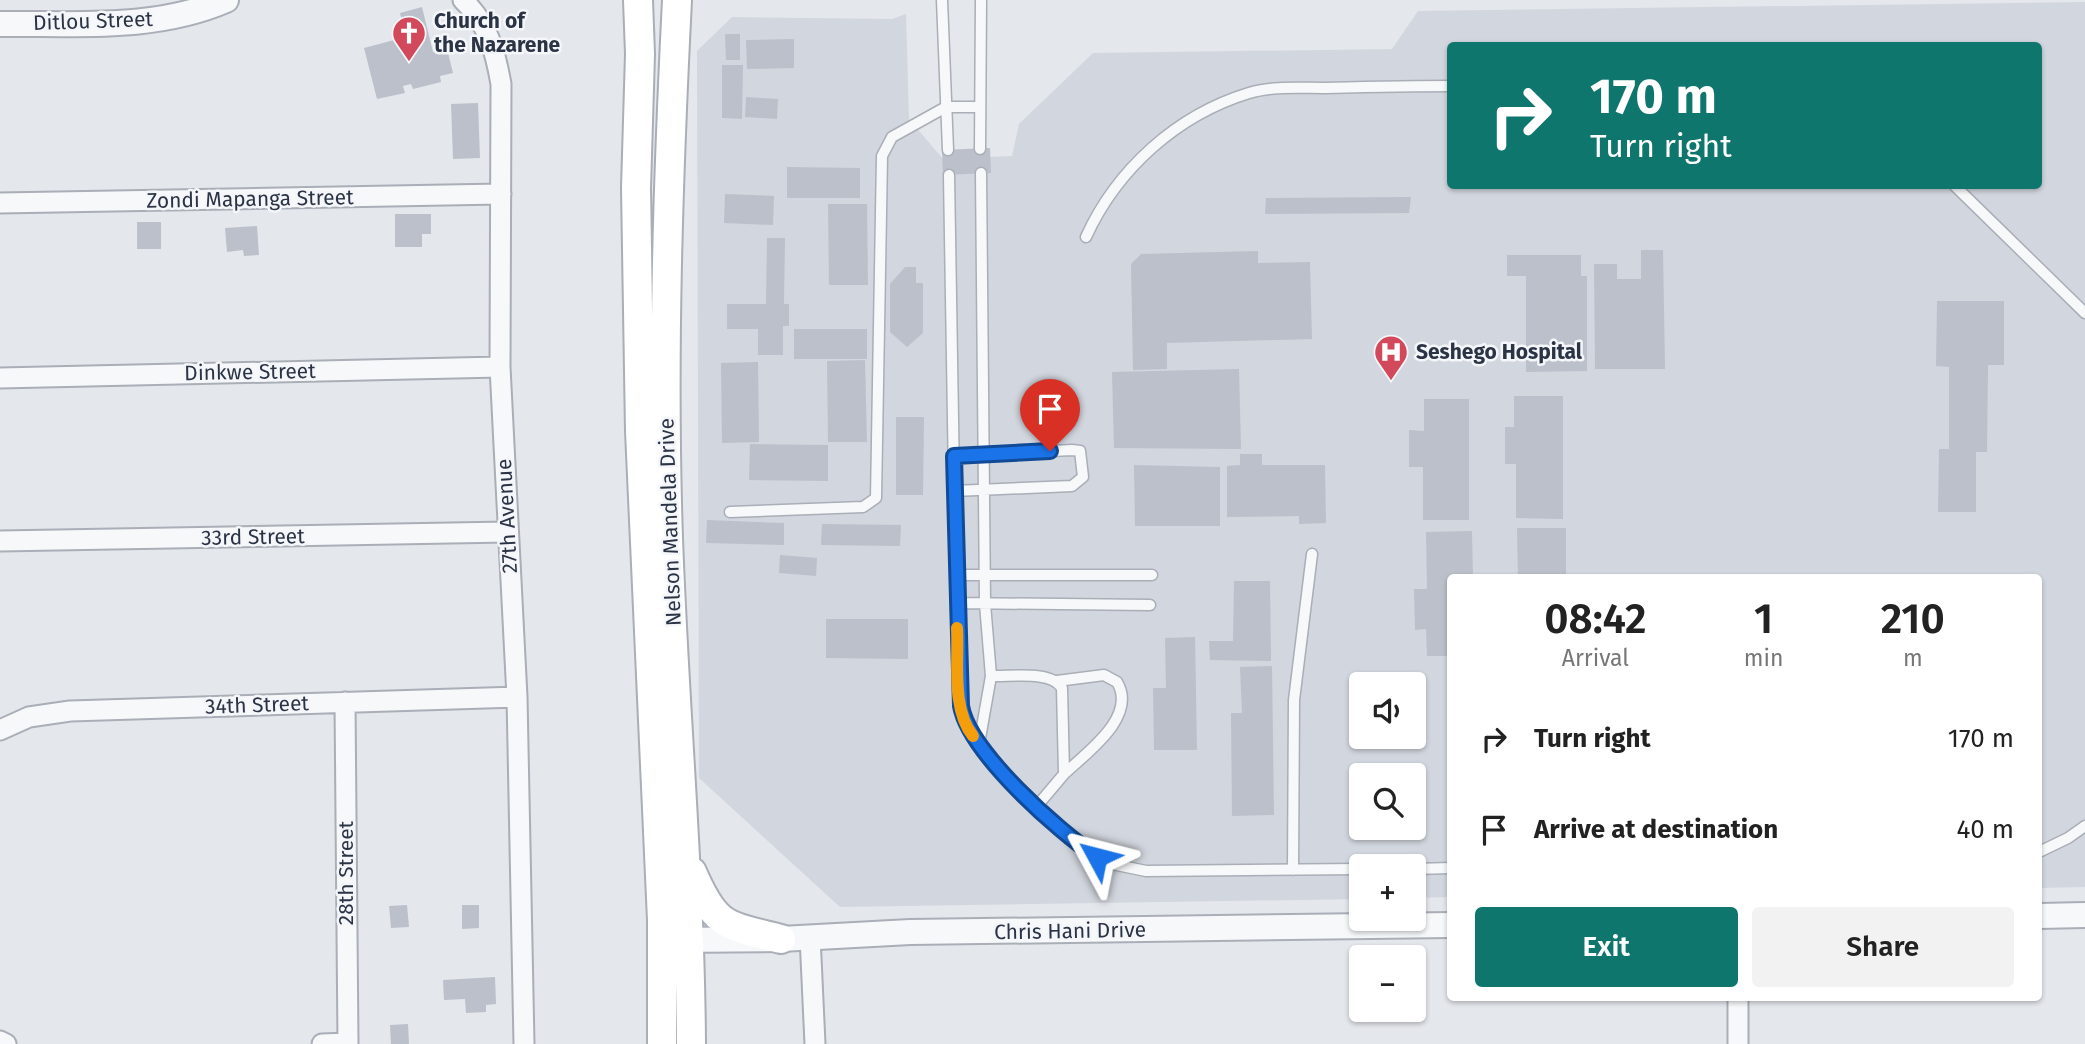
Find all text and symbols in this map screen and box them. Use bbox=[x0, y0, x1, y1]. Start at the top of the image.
street label: Ditlou Street bbox=[33, 6, 154, 36]
place label: Church of the Nazarene bbox=[434, 8, 561, 58]
church icon: Church of the Nazarene bbox=[390, 14, 428, 63]
text: 170 m bbox=[1590, 67, 1717, 126]
icon: right bbox=[1475, 70, 1566, 161]
text: Turn right bbox=[1590, 127, 1732, 165]
street label: Zondi Mapanga Street bbox=[146, 184, 354, 214]
hospital icon: Seshego Hospital bbox=[1372, 333, 1410, 382]
place label: Seshego Hospital bbox=[1416, 339, 1583, 365]
street label: Dinkwe Street bbox=[184, 358, 316, 386]
pin bbox=[1020, 379, 1080, 451]
icon: arrive bbox=[1031, 390, 1069, 428]
street label: Nelson Mandela Drive bbox=[653, 417, 687, 627]
street label: 27th Avenue bbox=[491, 458, 523, 574]
street label: 33rd Street bbox=[201, 523, 305, 551]
text: 08:42 bbox=[1544, 594, 1647, 644]
text: 1 bbox=[1754, 594, 1773, 644]
text: 210 bbox=[1881, 594, 1945, 644]
text: Arrival bbox=[1562, 644, 1629, 672]
text: min bbox=[1744, 644, 1784, 672]
text: m bbox=[1903, 644, 1923, 672]
map controls bbox=[1349, 672, 1426, 1022]
button: sound bbox=[1349, 672, 1426, 749]
street label: 34th Street bbox=[205, 690, 310, 720]
icon: right bbox=[1475, 720, 1513, 758]
text: Turn right bbox=[1534, 723, 1651, 754]
text: 170 m bbox=[1948, 723, 2014, 754]
button: search bbox=[1349, 763, 1426, 840]
icon: arrive bbox=[1475, 811, 1513, 849]
text: Arrive at destination bbox=[1534, 814, 1778, 845]
text: 40 m bbox=[1956, 814, 2014, 845]
street label: 28th Street bbox=[333, 820, 359, 925]
position arrow bbox=[1060, 820, 1134, 894]
button: + bbox=[1349, 854, 1426, 931]
button: Exit bbox=[1475, 907, 1738, 987]
button: Share bbox=[1752, 907, 2014, 987]
street label: Chris Hani Drive bbox=[994, 917, 1146, 945]
button: − bbox=[1349, 945, 1426, 1022]

